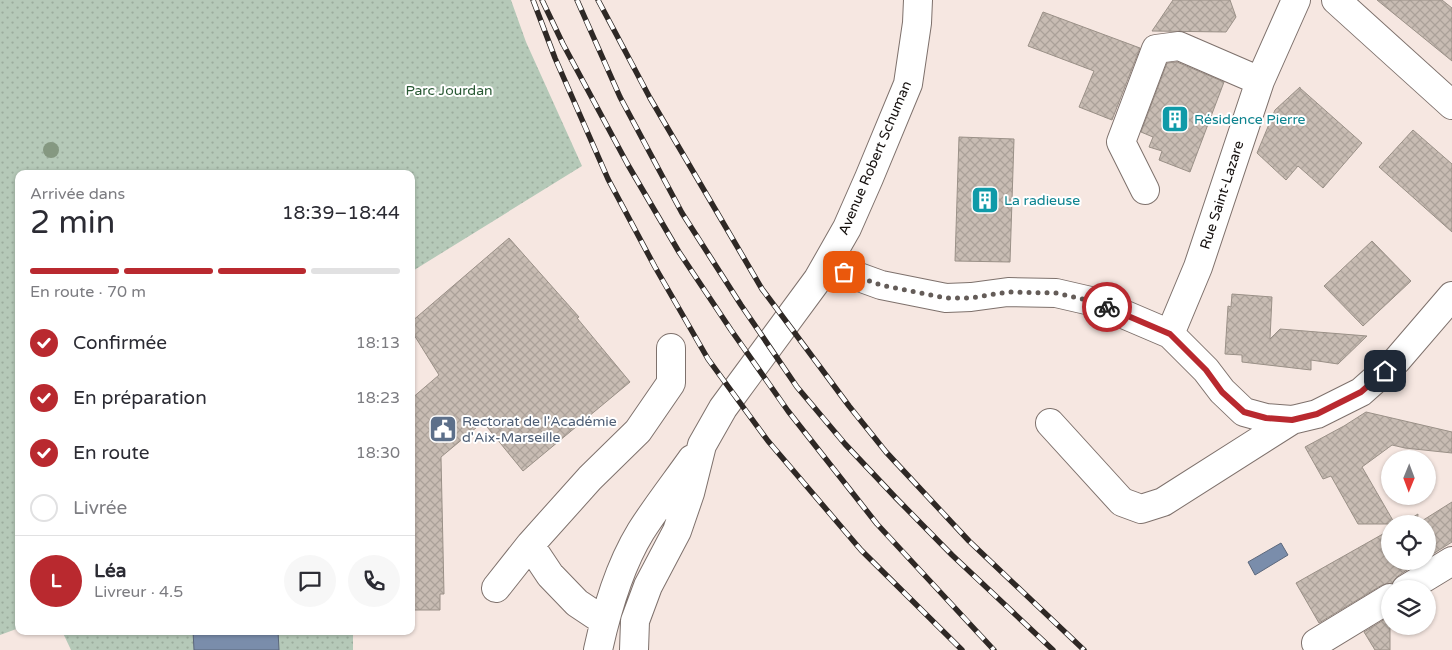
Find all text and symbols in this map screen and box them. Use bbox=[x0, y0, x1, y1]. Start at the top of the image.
street label: Avenue Robert Schuman bbox=[835, 78, 915, 238]
park label: Parc Jourdan bbox=[405, 82, 493, 99]
building icon: Résidence Pierre bbox=[1160, 104, 1190, 134]
place label: Résidence Pierre bbox=[1194, 111, 1306, 128]
street label: Rue Saint-Lazare bbox=[1196, 138, 1248, 252]
text: Arrivée dans bbox=[30, 184, 125, 204]
building icon: La radieuse bbox=[970, 185, 1000, 215]
place label: La radieuse bbox=[1004, 192, 1080, 209]
text: 18:39–18:44 bbox=[282, 202, 400, 224]
text: 2 min bbox=[30, 204, 115, 242]
pin bbox=[823, 251, 865, 293]
icon: bag bbox=[830, 258, 858, 286]
text: En route · 70 m bbox=[30, 282, 146, 302]
courier bbox=[1082, 282, 1132, 332]
icon: bike bbox=[1093, 293, 1121, 321]
icon: check bbox=[30, 329, 58, 357]
text: Confirmée bbox=[73, 332, 167, 354]
text: 18:13 bbox=[356, 333, 400, 353]
pin bbox=[1364, 350, 1406, 392]
icon: home bbox=[1371, 357, 1399, 385]
icon: check bbox=[30, 384, 58, 412]
text: En préparation bbox=[73, 387, 207, 409]
text: 18:23 bbox=[356, 388, 400, 408]
place label: Rectorat de l'Académie d'Aix-Marseille bbox=[462, 413, 617, 446]
public building icon: Rectorat de l'Académie d'Aix-Marseille bbox=[428, 414, 458, 444]
icon: check bbox=[30, 439, 58, 467]
text: En route bbox=[73, 442, 150, 464]
text: 18:30 bbox=[356, 443, 400, 463]
north arrow bbox=[1381, 450, 1436, 505]
map controls bbox=[1381, 450, 1436, 635]
text: Livrée bbox=[73, 497, 127, 519]
button: locate bbox=[1381, 515, 1436, 570]
button: chat bbox=[284, 555, 336, 607]
button: phone bbox=[348, 555, 400, 607]
text: Léa bbox=[94, 560, 126, 582]
text: L bbox=[51, 570, 61, 592]
button: layers bbox=[1381, 580, 1436, 635]
text: Livreur · 4.5 bbox=[94, 582, 183, 602]

